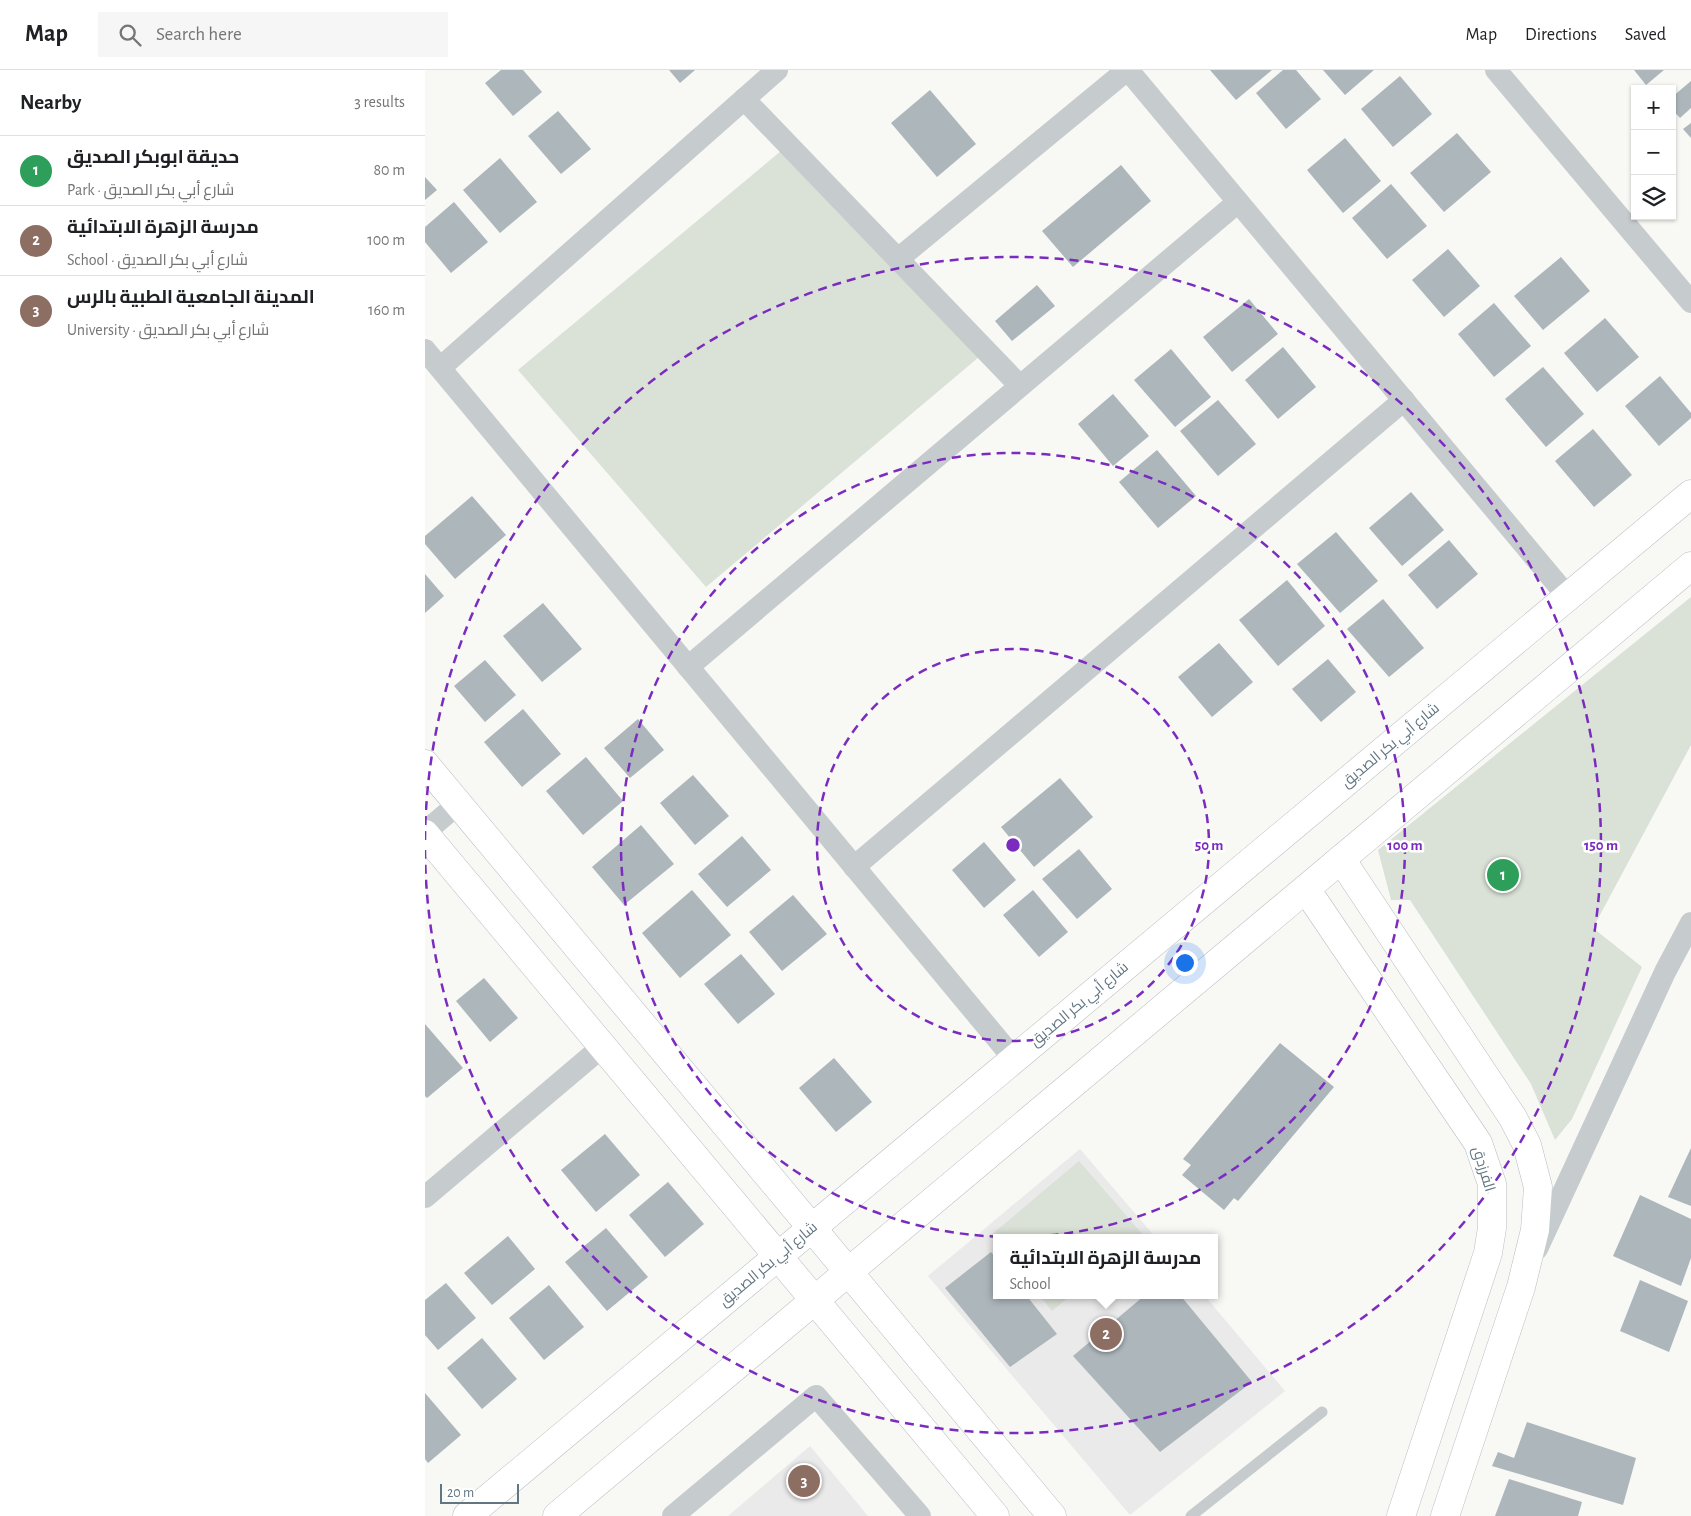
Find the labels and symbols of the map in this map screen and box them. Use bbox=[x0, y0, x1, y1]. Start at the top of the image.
street label: شارع أبي بكر الصديق bbox=[1337, 698, 1445, 794]
centre of rings bbox=[1004, 836, 1022, 854]
text: 50 m bbox=[1195, 838, 1223, 853]
text: 100 m bbox=[1387, 838, 1423, 853]
text: 150 m bbox=[1584, 838, 1618, 853]
pin: 1 bbox=[1487, 856, 1519, 894]
your location bbox=[1172, 950, 1198, 976]
street label: شارع أبي بكر الصديق bbox=[1026, 957, 1134, 1053]
street label: الفرزدق bbox=[1468, 1145, 1497, 1194]
street label: شارع أبي بكر الصديق bbox=[715, 1217, 823, 1313]
pin: 2 bbox=[1090, 1315, 1122, 1353]
pin: 3 bbox=[788, 1462, 820, 1500]
scale bar bbox=[440, 1481, 519, 1504]

